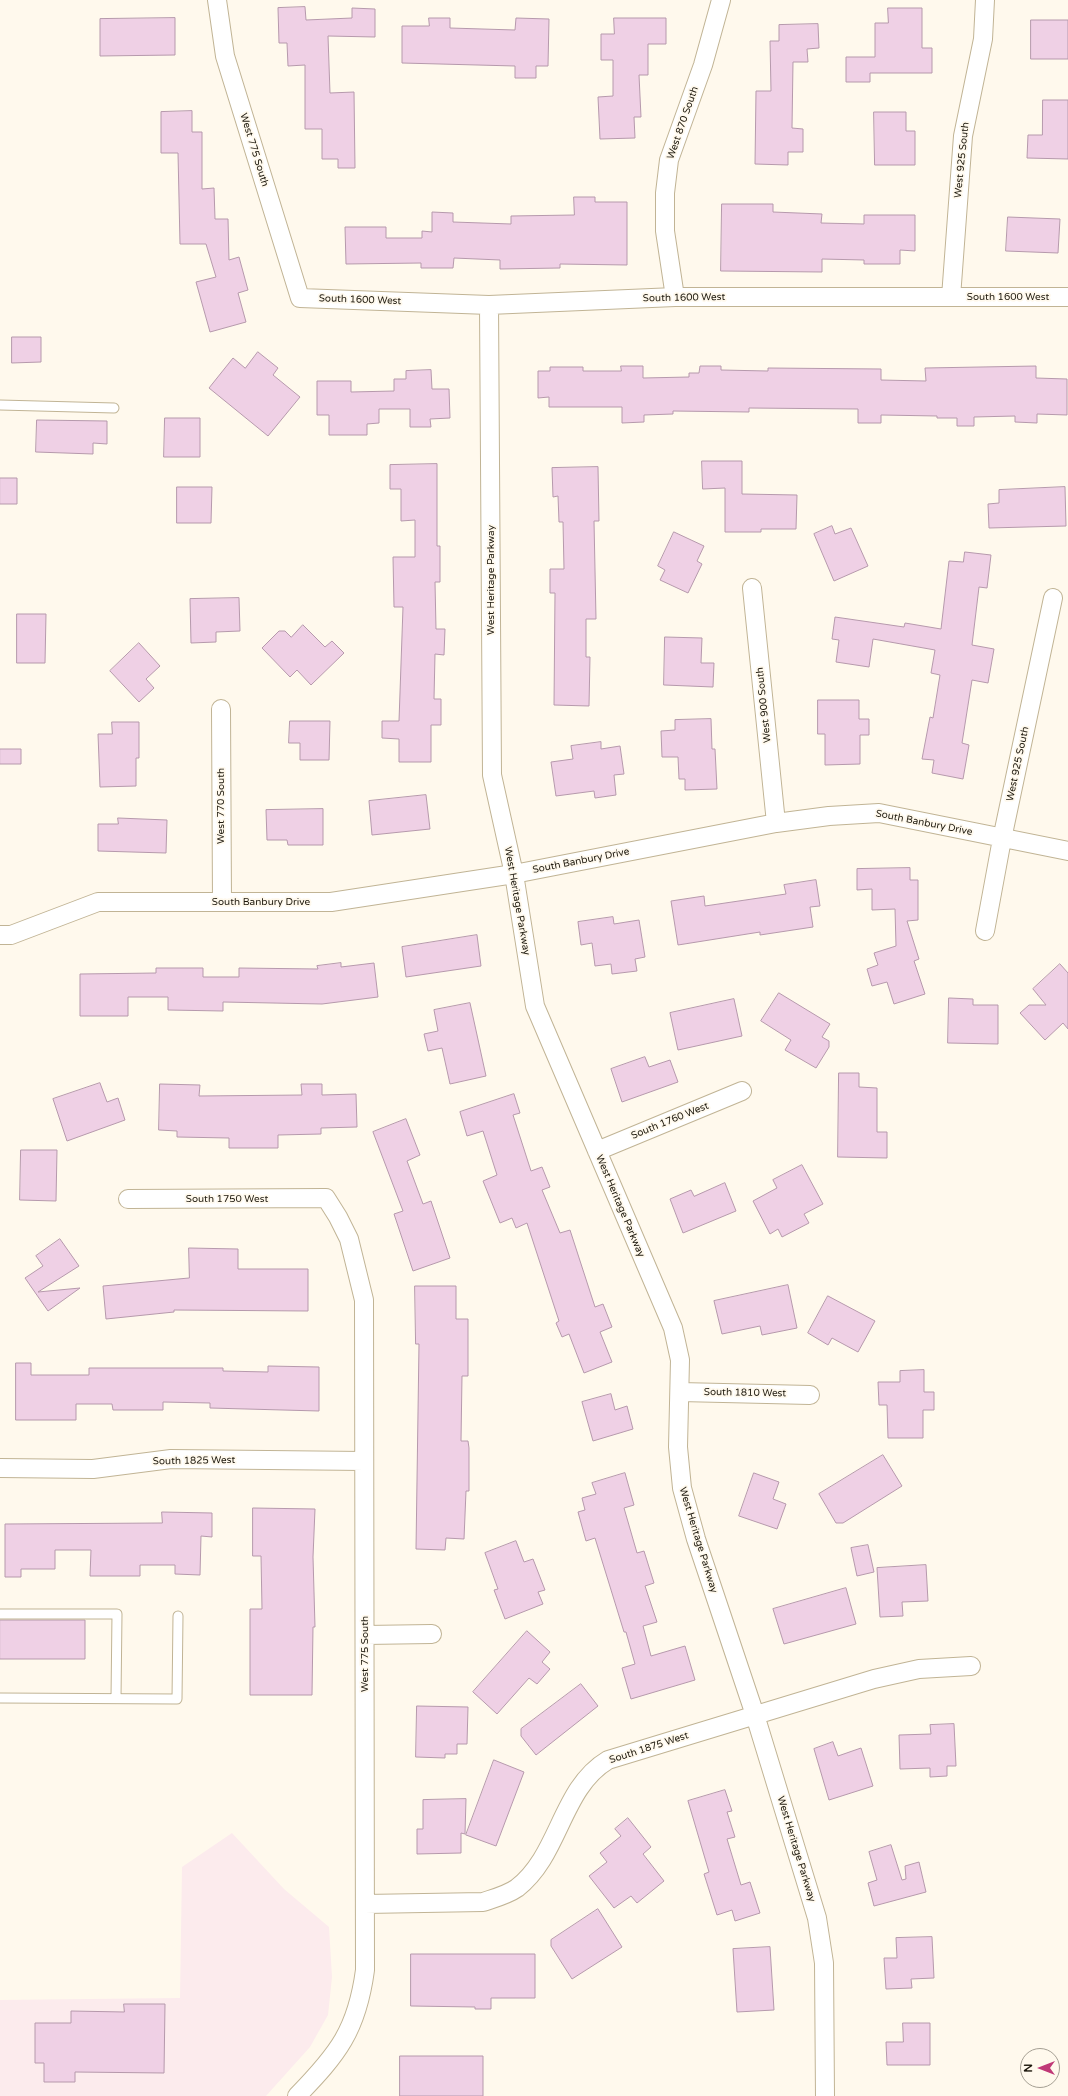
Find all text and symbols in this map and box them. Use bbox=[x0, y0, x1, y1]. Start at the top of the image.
street label: West 870 South bbox=[665, 85, 701, 161]
street label: West 775 South bbox=[237, 112, 271, 188]
street label: West 925 South bbox=[952, 121, 972, 199]
street label: South 1600 West bbox=[643, 291, 725, 305]
street label: South 1600 West bbox=[967, 291, 1049, 303]
street label: South 1600 West bbox=[319, 293, 401, 307]
street label: West Heritage Parkway bbox=[485, 525, 497, 635]
street label: West 900 South bbox=[754, 666, 774, 744]
street label: West 925 South bbox=[1004, 725, 1032, 803]
street label: West 770 South bbox=[215, 768, 227, 844]
street label: South Banbury Drive bbox=[875, 808, 973, 838]
street label: West Heritage Parkway bbox=[502, 846, 532, 956]
street label: South Banbury Drive bbox=[532, 846, 630, 876]
street label: South Banbury Drive bbox=[212, 896, 310, 908]
street label: South 1760 West bbox=[630, 1100, 710, 1142]
street label: West Heritage Parkway bbox=[593, 1153, 647, 1259]
street label: South 1750 West bbox=[186, 1193, 268, 1205]
street label: South 1810 West bbox=[704, 1386, 786, 1400]
street label: South 1825 West bbox=[153, 1454, 235, 1468]
street label: West Heritage Parkway bbox=[676, 1486, 720, 1594]
street label: West 775 South bbox=[359, 1616, 371, 1692]
street label: South 1875 West bbox=[608, 1730, 690, 1766]
street label: West Heritage Parkway bbox=[774, 1795, 818, 1903]
north arrow bbox=[1020, 2048, 1060, 2088]
text: N bbox=[1022, 2064, 1035, 2072]

